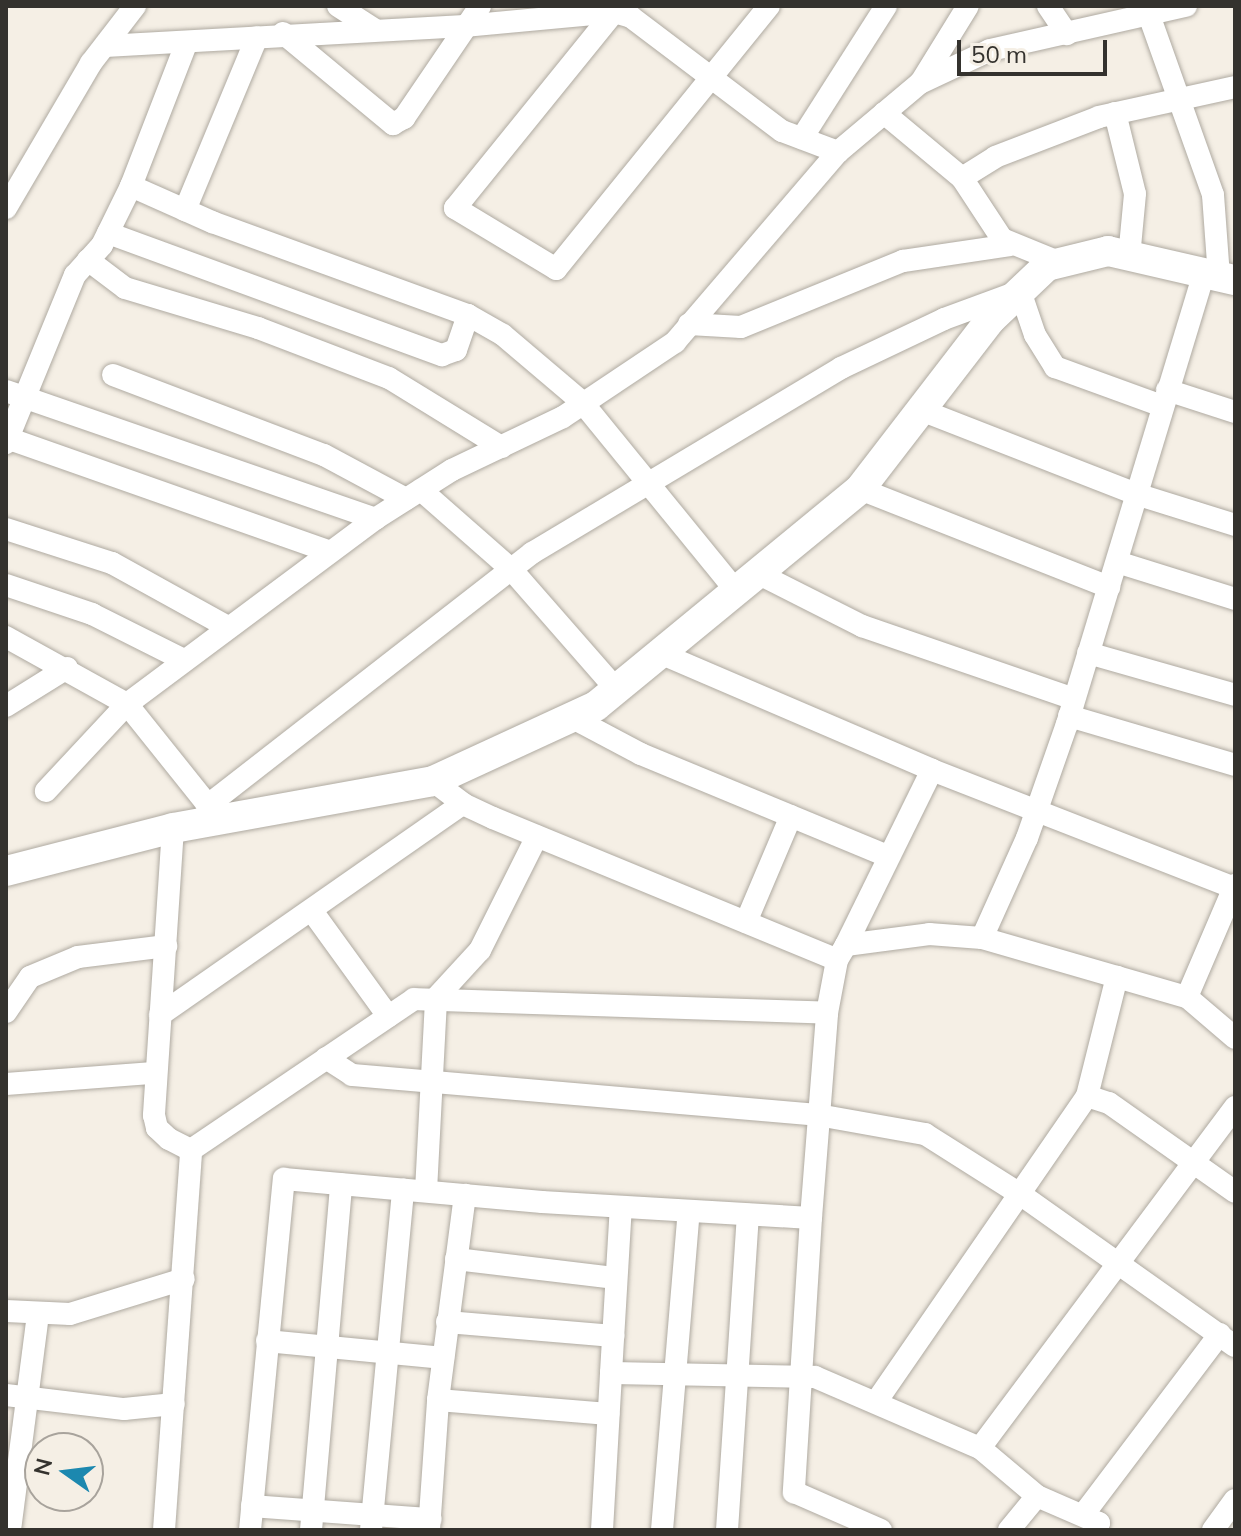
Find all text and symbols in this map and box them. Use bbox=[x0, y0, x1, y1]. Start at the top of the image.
scale bar bbox=[961, 24, 1111, 74]
text: 50 m bbox=[971, 39, 1027, 69]
north arrow bbox=[24, 1432, 104, 1512]
text: N bbox=[27, 1455, 58, 1478]

